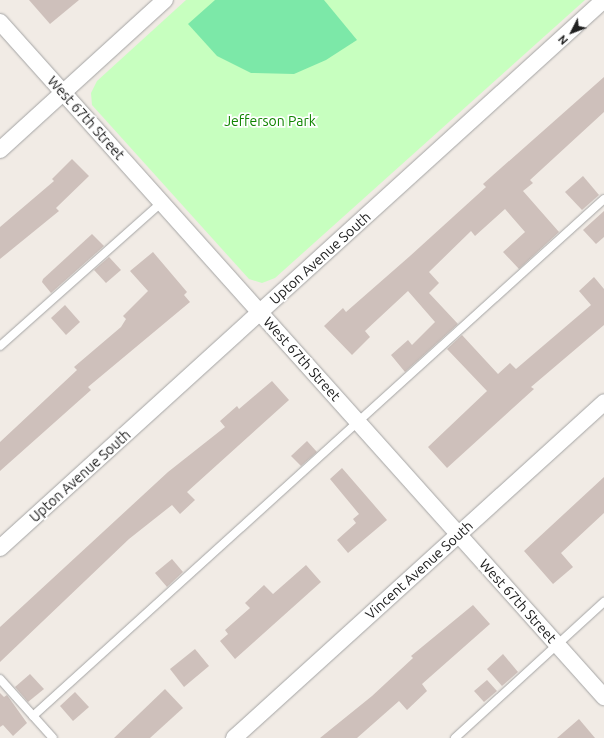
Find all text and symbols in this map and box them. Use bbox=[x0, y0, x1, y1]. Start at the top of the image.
north arrow bbox=[552, 12, 592, 52]
text: N bbox=[556, 33, 570, 47]
street label: West 67th Street bbox=[44, 73, 128, 163]
park label: Jefferson Park bbox=[224, 113, 316, 129]
street label: Upton Avenue South bbox=[266, 208, 374, 308]
street label: West 67th Street bbox=[260, 314, 344, 404]
street label: Upton Avenue South bbox=[26, 426, 134, 526]
street label: Vincent Avenue South bbox=[362, 517, 476, 623]
street label: West 67th Street bbox=[476, 556, 560, 646]

